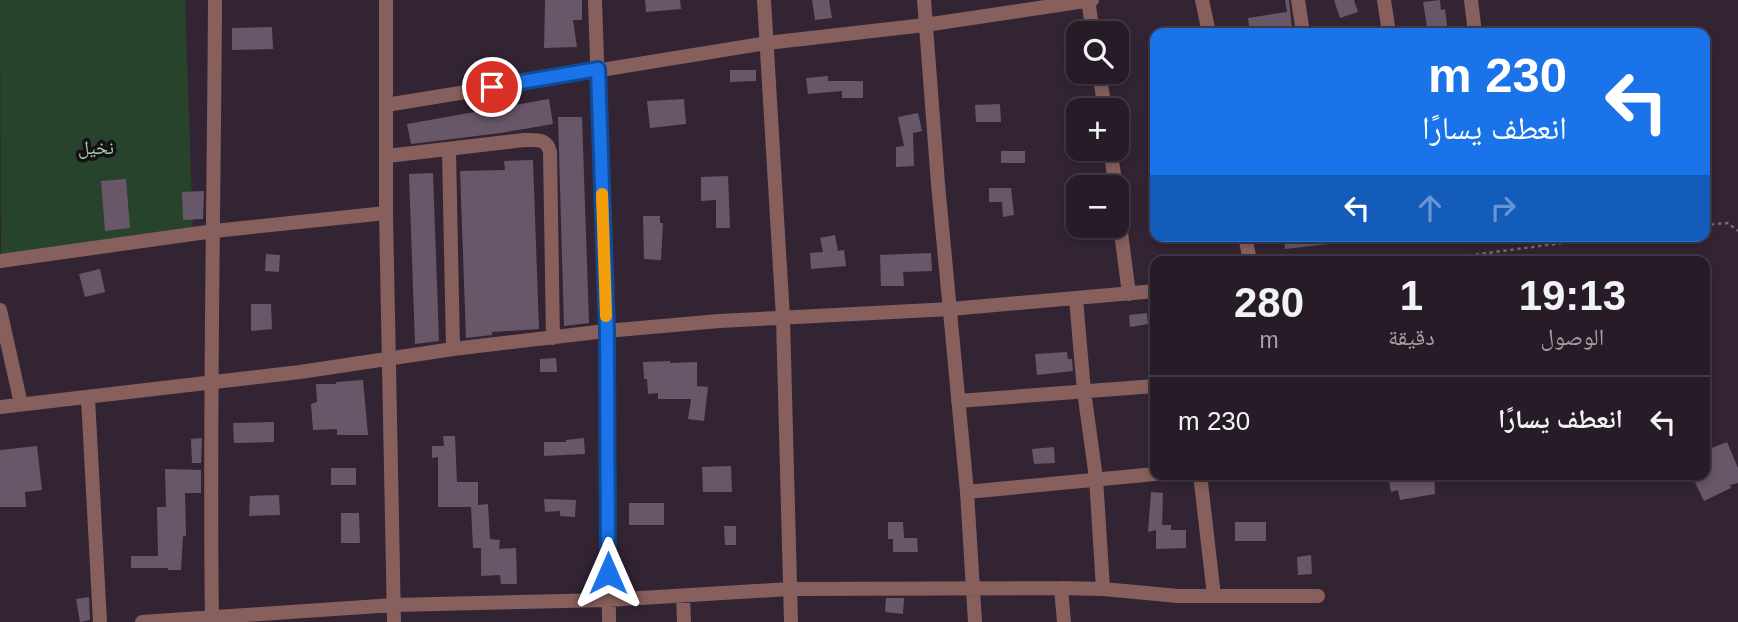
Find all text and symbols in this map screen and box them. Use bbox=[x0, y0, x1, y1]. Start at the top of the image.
map controls bbox=[1066, 21, 1129, 238]
button: search bbox=[1066, 21, 1129, 84]
text: 230 m bbox=[1428, 48, 1567, 102]
icon: left bbox=[1591, 56, 1682, 147]
pin bbox=[462, 57, 522, 117]
icon: arrive bbox=[473, 68, 511, 106]
button: + bbox=[1066, 98, 1129, 161]
text: انعطف يسارًا bbox=[1422, 110, 1567, 146]
park label: نخيل bbox=[78, 137, 114, 159]
button: − bbox=[1066, 175, 1129, 238]
icon: left bbox=[1338, 189, 1376, 227]
icon: ahead bbox=[1411, 189, 1449, 227]
icon: right bbox=[1484, 189, 1522, 227]
text: 1 bbox=[1400, 272, 1423, 319]
text: 19:13 bbox=[1519, 272, 1626, 319]
text: 280 bbox=[1234, 279, 1304, 326]
text: دقيقة bbox=[1388, 324, 1435, 350]
text: الوصول bbox=[1541, 324, 1604, 350]
text: m bbox=[1259, 327, 1279, 353]
icon: left bbox=[1644, 403, 1682, 441]
text: انعطف يسارًا bbox=[1498, 404, 1623, 434]
text: 230 m bbox=[1178, 406, 1250, 436]
position arrow bbox=[571, 536, 645, 610]

